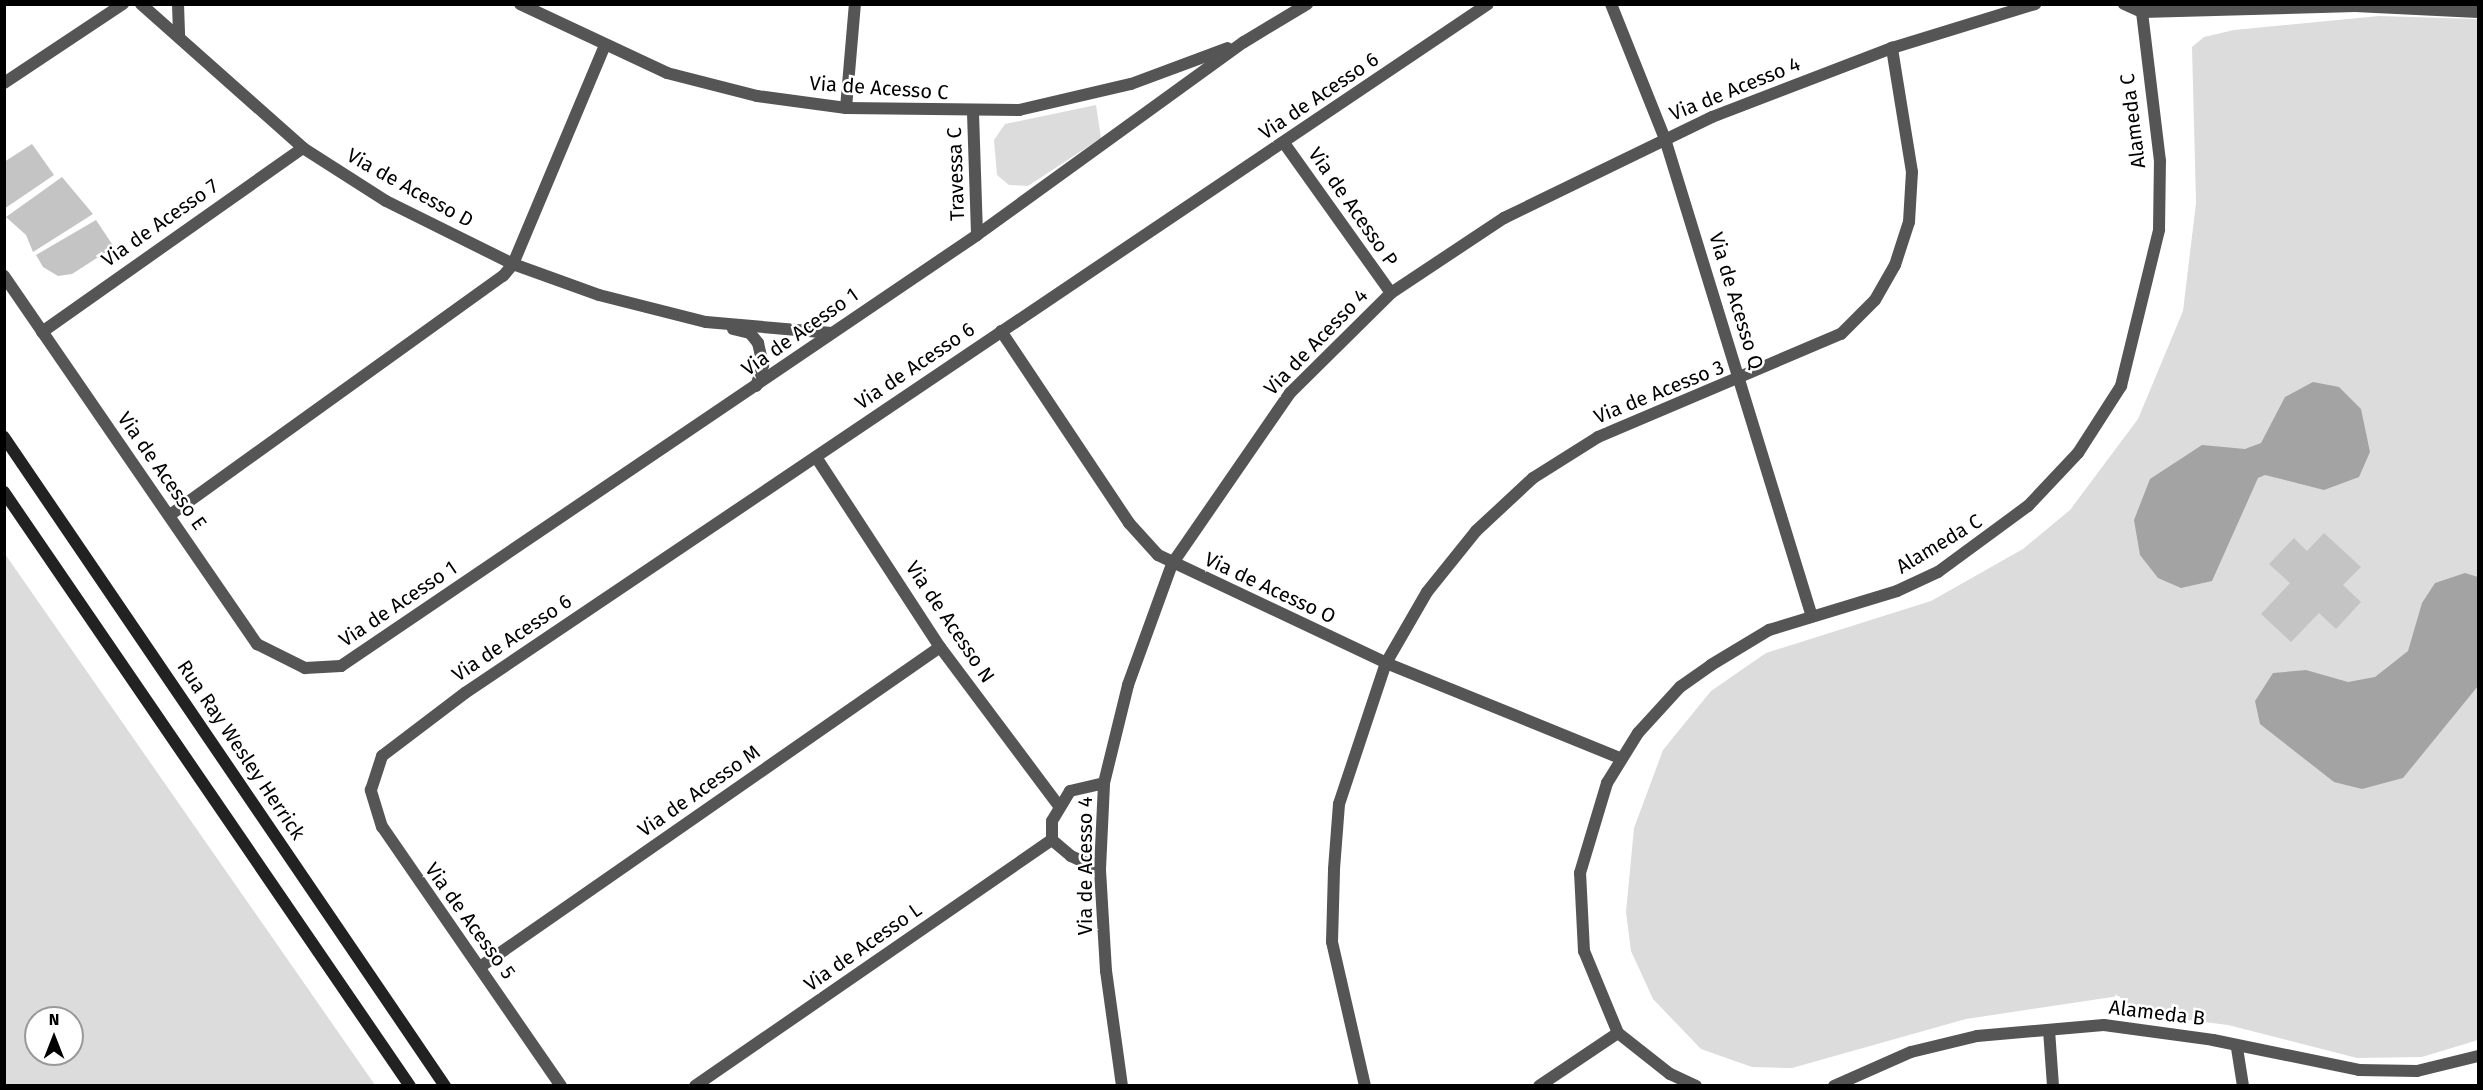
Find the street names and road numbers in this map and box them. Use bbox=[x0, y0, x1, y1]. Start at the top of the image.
street label: Via de Acesso 6 bbox=[1255, 47, 1383, 145]
street label: Via de Acesso 4 bbox=[1666, 52, 1804, 126]
street label: Via de Acesso C bbox=[809, 71, 949, 105]
street label: Alameda C bbox=[2115, 72, 2151, 170]
street label: Travessa C bbox=[942, 127, 970, 221]
street label: Via de Acesso D bbox=[343, 143, 477, 233]
street label: Via de Acesso P bbox=[1303, 143, 1403, 271]
street label: Via de Acesso 7 bbox=[97, 174, 223, 272]
street label: Via de Acesso Q bbox=[1704, 230, 1768, 372]
street label: Via de Acesso 1 bbox=[737, 283, 863, 381]
street label: Via de Acesso 4 bbox=[1259, 284, 1373, 400]
street label: Via de Acesso 6 bbox=[851, 317, 979, 415]
street label: Via de Acesso 3 bbox=[1591, 355, 1727, 429]
street label: Via de Acesso E bbox=[112, 407, 212, 535]
street label: Alameda C bbox=[1892, 509, 1986, 579]
street label: Via de Acesso O bbox=[1201, 547, 1339, 629]
street label: Via de Acesso 1 bbox=[335, 556, 461, 652]
street label: Via de Acesso N bbox=[900, 557, 1000, 687]
street label: Via de Acesso 6 bbox=[448, 589, 576, 687]
street label: Rua Ray Wesley Herrick bbox=[172, 656, 310, 844]
street label: Via de Acesso M bbox=[633, 740, 765, 842]
street label: Via de Acesso 4 bbox=[1073, 797, 1097, 935]
street label: Via de Acesso 5 bbox=[420, 858, 520, 984]
street label: Via de Acesso L bbox=[800, 898, 926, 996]
street label: Alameda B bbox=[2108, 995, 2206, 1031]

